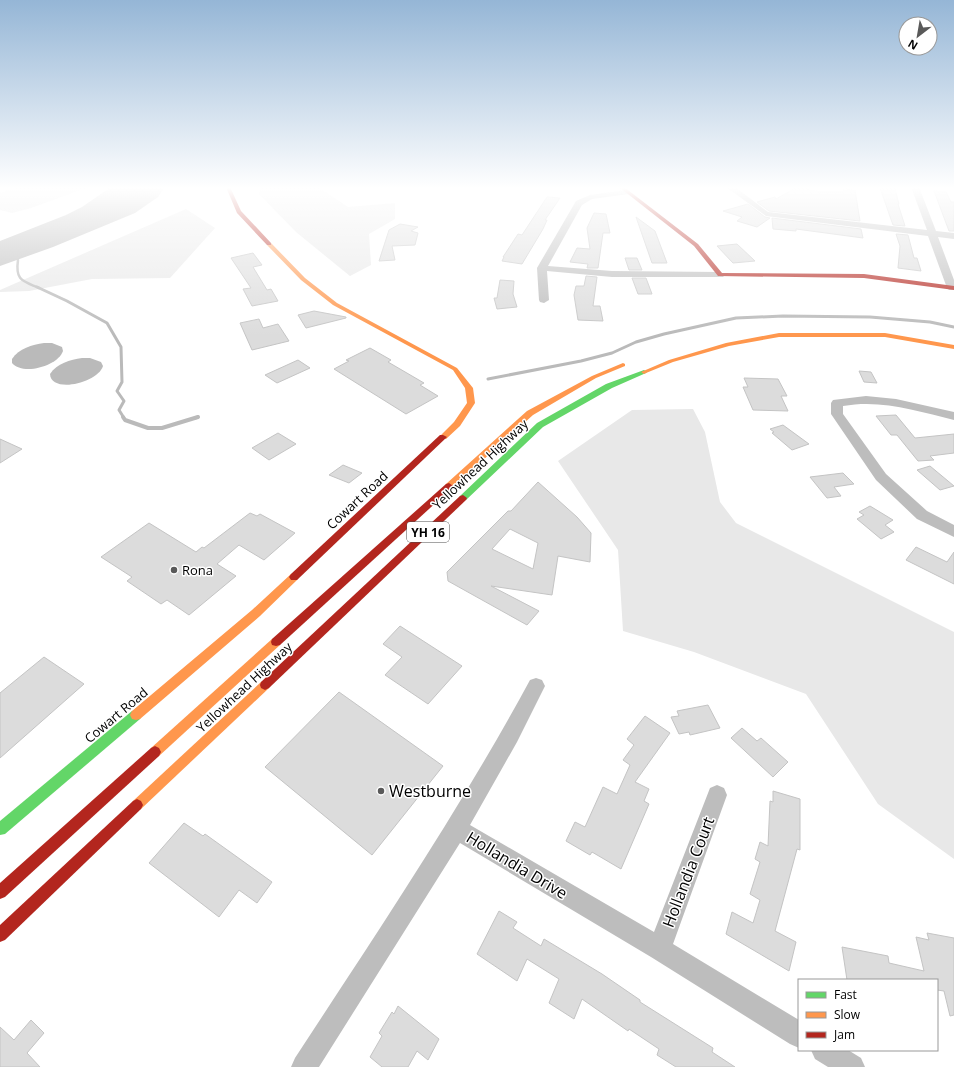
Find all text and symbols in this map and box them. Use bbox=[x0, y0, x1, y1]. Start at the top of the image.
north arrow bbox=[898, 16, 938, 56]
text: N bbox=[905, 36, 920, 54]
street label: Yellowhead Highway bbox=[428, 415, 532, 513]
street label: Cowart Road bbox=[322, 467, 392, 533]
road number: YH 16 bbox=[407, 522, 449, 542]
place label: Rona bbox=[182, 561, 213, 579]
marker: Rona bbox=[169, 565, 179, 575]
street label: Yellowhead Highway bbox=[192, 638, 296, 736]
street label: Cowart Road bbox=[80, 683, 152, 747]
place label: Westburne bbox=[389, 780, 471, 802]
marker: Westburne bbox=[376, 786, 386, 796]
street label: Hollandia Court bbox=[657, 813, 719, 930]
street label: Hollandia Drive bbox=[462, 826, 572, 904]
legend bbox=[798, 979, 938, 1051]
text: Fast bbox=[834, 986, 857, 1003]
text: Slow bbox=[834, 1006, 861, 1023]
text: Jam bbox=[833, 1026, 855, 1043]

